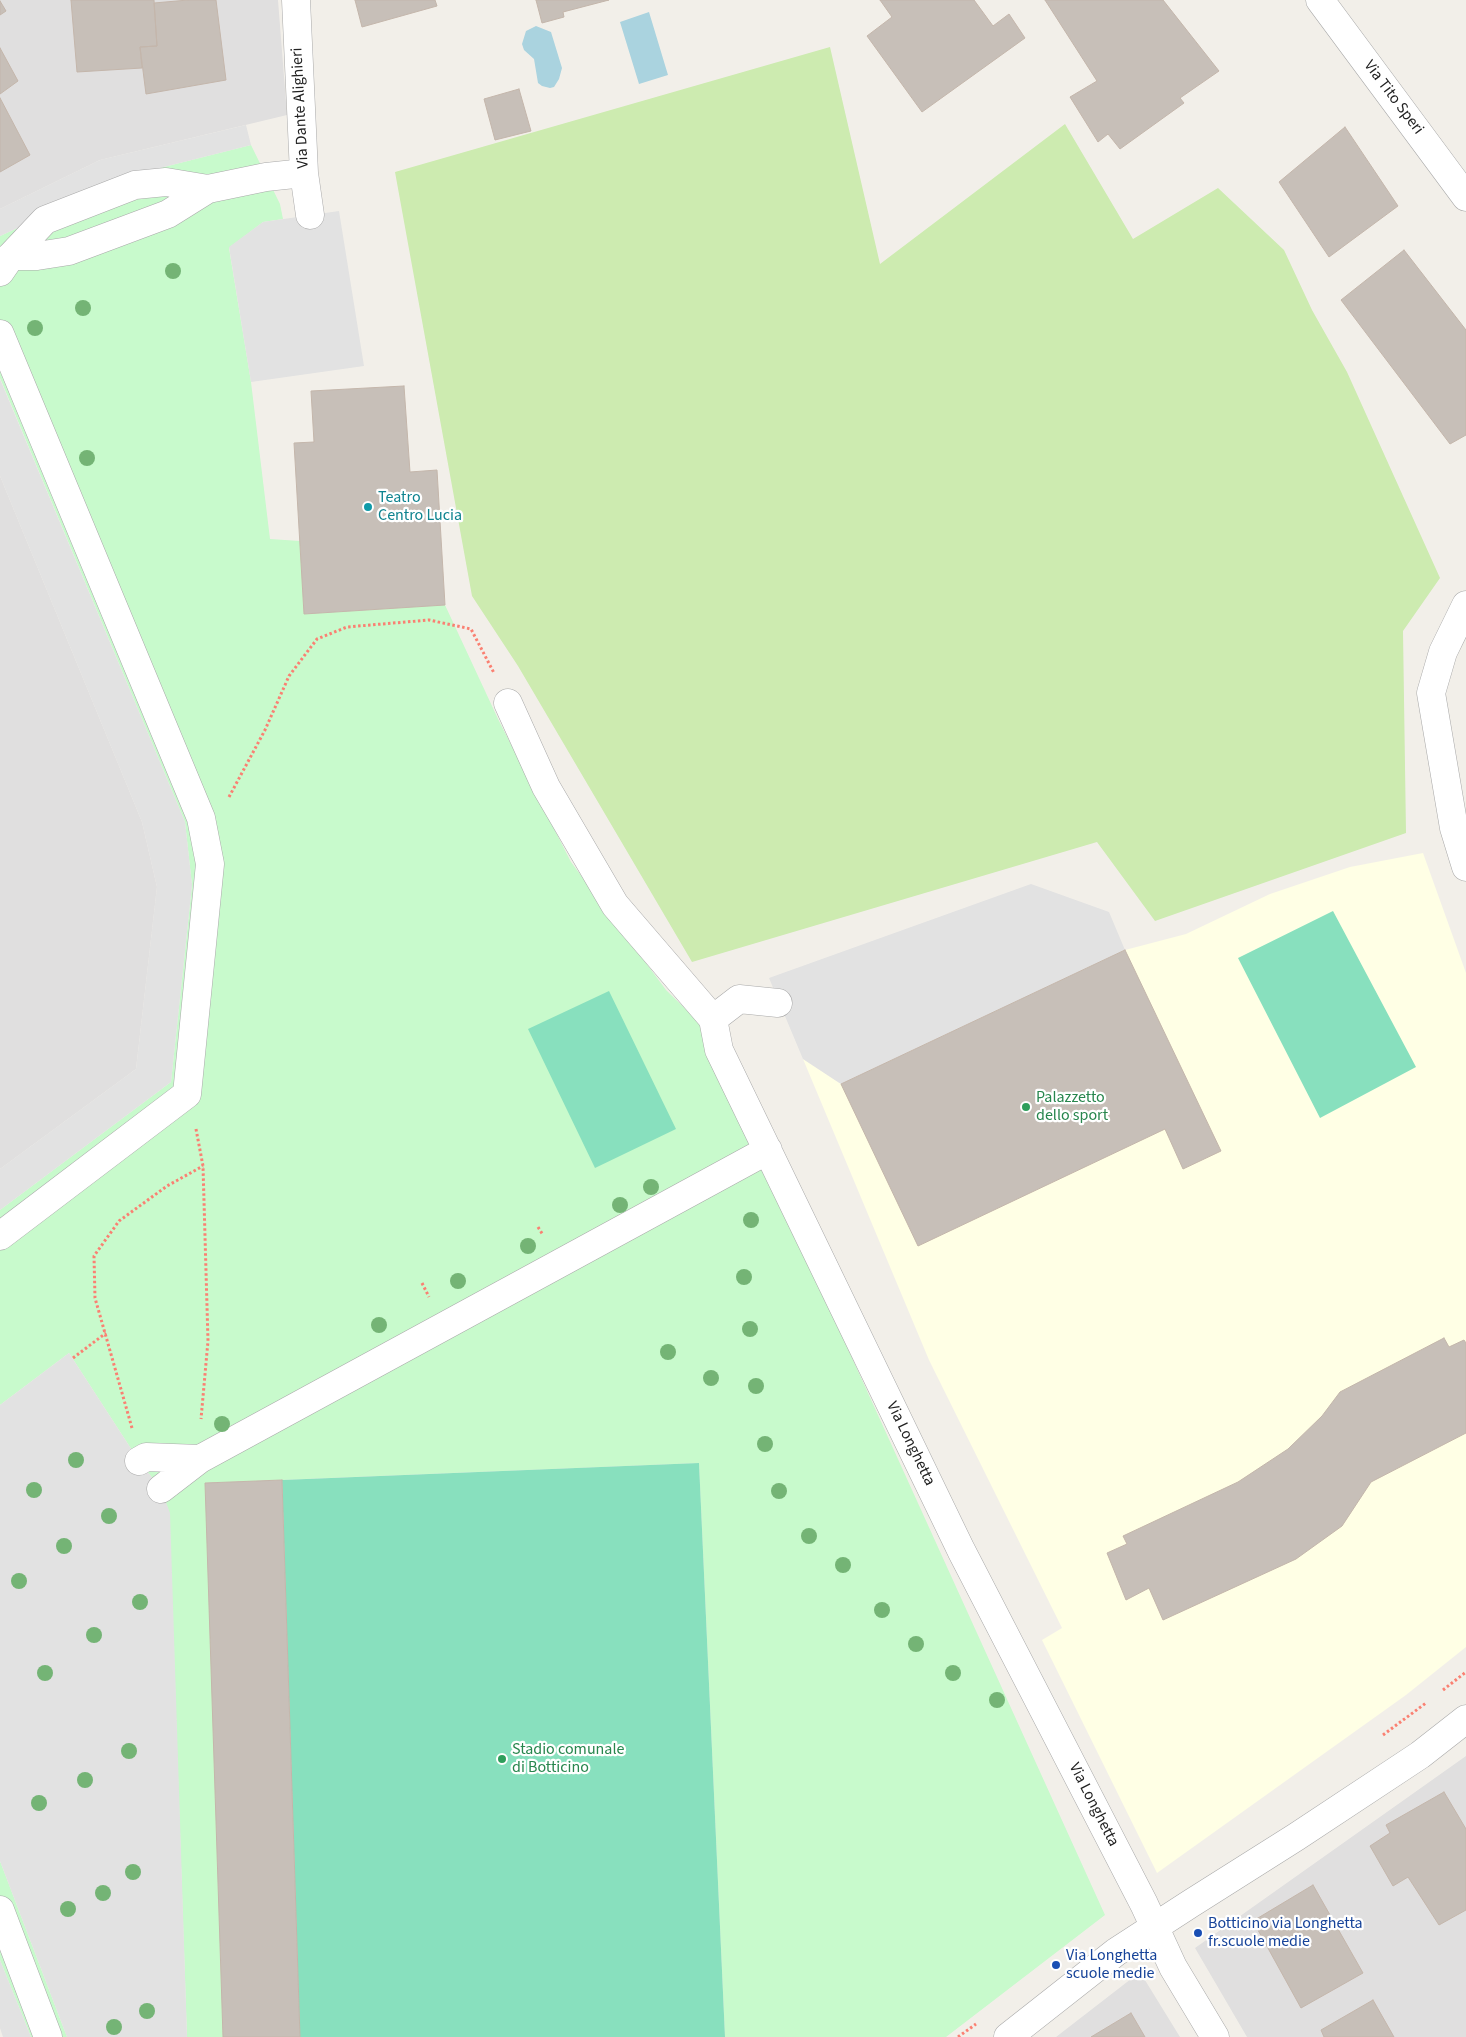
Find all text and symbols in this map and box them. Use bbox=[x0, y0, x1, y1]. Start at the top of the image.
street label: Via Dante Alighieri bbox=[288, 47, 314, 169]
street label: Via Tito Speri bbox=[1359, 57, 1427, 139]
place label: Teatro Centro Lucia bbox=[378, 488, 462, 526]
marker: Teatro Centro Lucia bbox=[362, 501, 374, 513]
place label: Palazzetto dello sport bbox=[1036, 1088, 1108, 1126]
marker: Palazzetto dello sport bbox=[1020, 1101, 1032, 1113]
street label: Via Longhetta bbox=[881, 1399, 939, 1489]
place label: Stadio comunale di Botticino bbox=[512, 1740, 624, 1778]
marker: Stadio comunale di Botticino bbox=[496, 1753, 508, 1765]
street label: Via Longhetta bbox=[1064, 1760, 1122, 1850]
place label: Botticino via Longhetta fr.scuole medie bbox=[1208, 1914, 1363, 1952]
marker: Botticino via Longhetta fr.scuole medie bbox=[1192, 1927, 1204, 1939]
place label: Via Longhetta scuole medie bbox=[1066, 1946, 1157, 1984]
marker: Via Longhetta scuole medie bbox=[1050, 1959, 1062, 1971]

